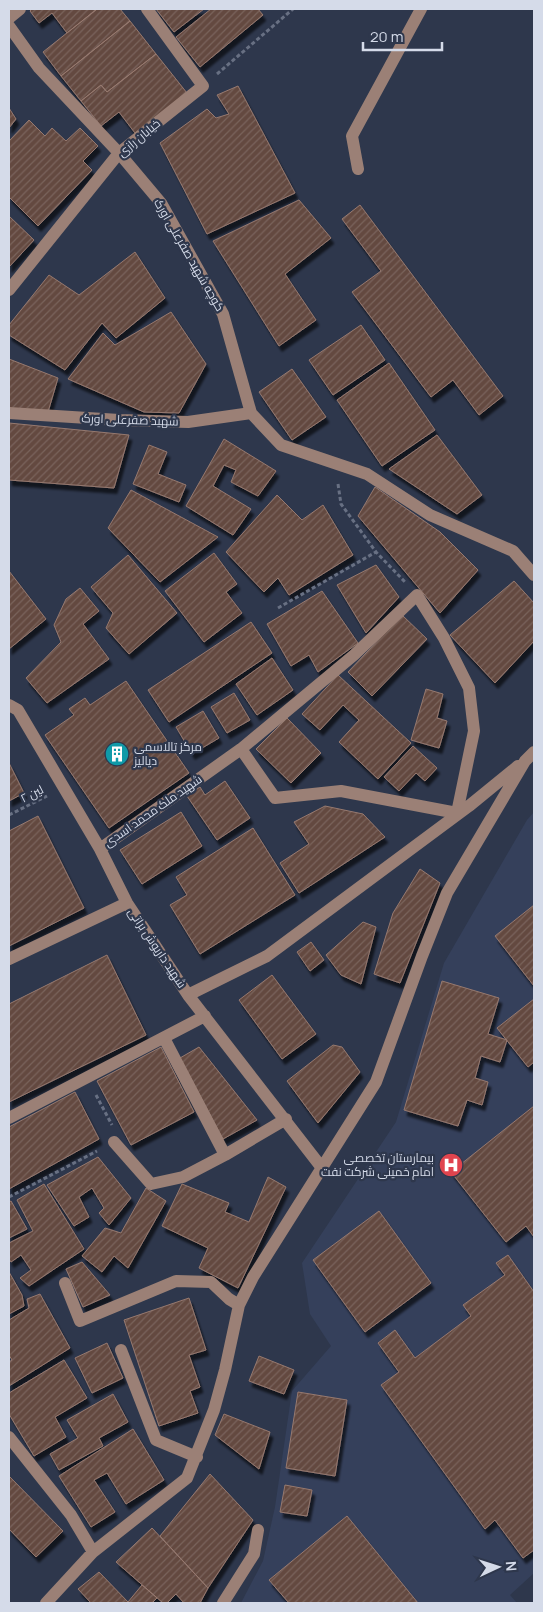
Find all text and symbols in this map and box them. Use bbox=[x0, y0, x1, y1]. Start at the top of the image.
scale bar bbox=[363, 20, 442, 52]
text: 20 m bbox=[370, 26, 403, 47]
street label: خیابان رازی bbox=[114, 115, 164, 161]
street label: کوچه شهید صفرعلی اورک bbox=[149, 195, 229, 315]
street label: شهید صفرعلی اورک bbox=[81, 409, 179, 430]
place label: مرکز تالاسمی دیالیز bbox=[133, 738, 202, 769]
building icon: مرکز تالاسمی دیالیز bbox=[104, 741, 130, 767]
street label: شهید ملک محمد اسدی bbox=[100, 770, 205, 851]
street label: لين ۲ bbox=[17, 781, 46, 807]
street label: شهید داریوش براتی bbox=[124, 904, 191, 991]
place label: بیمارستان تخصصی امام خمینی شرکت نفت bbox=[321, 1149, 434, 1180]
hospital icon: بیمارستان تخصصی امام خمینی شرکت نفت bbox=[438, 1152, 464, 1178]
north arrow bbox=[473, 1542, 523, 1592]
text: N bbox=[502, 1560, 521, 1572]

